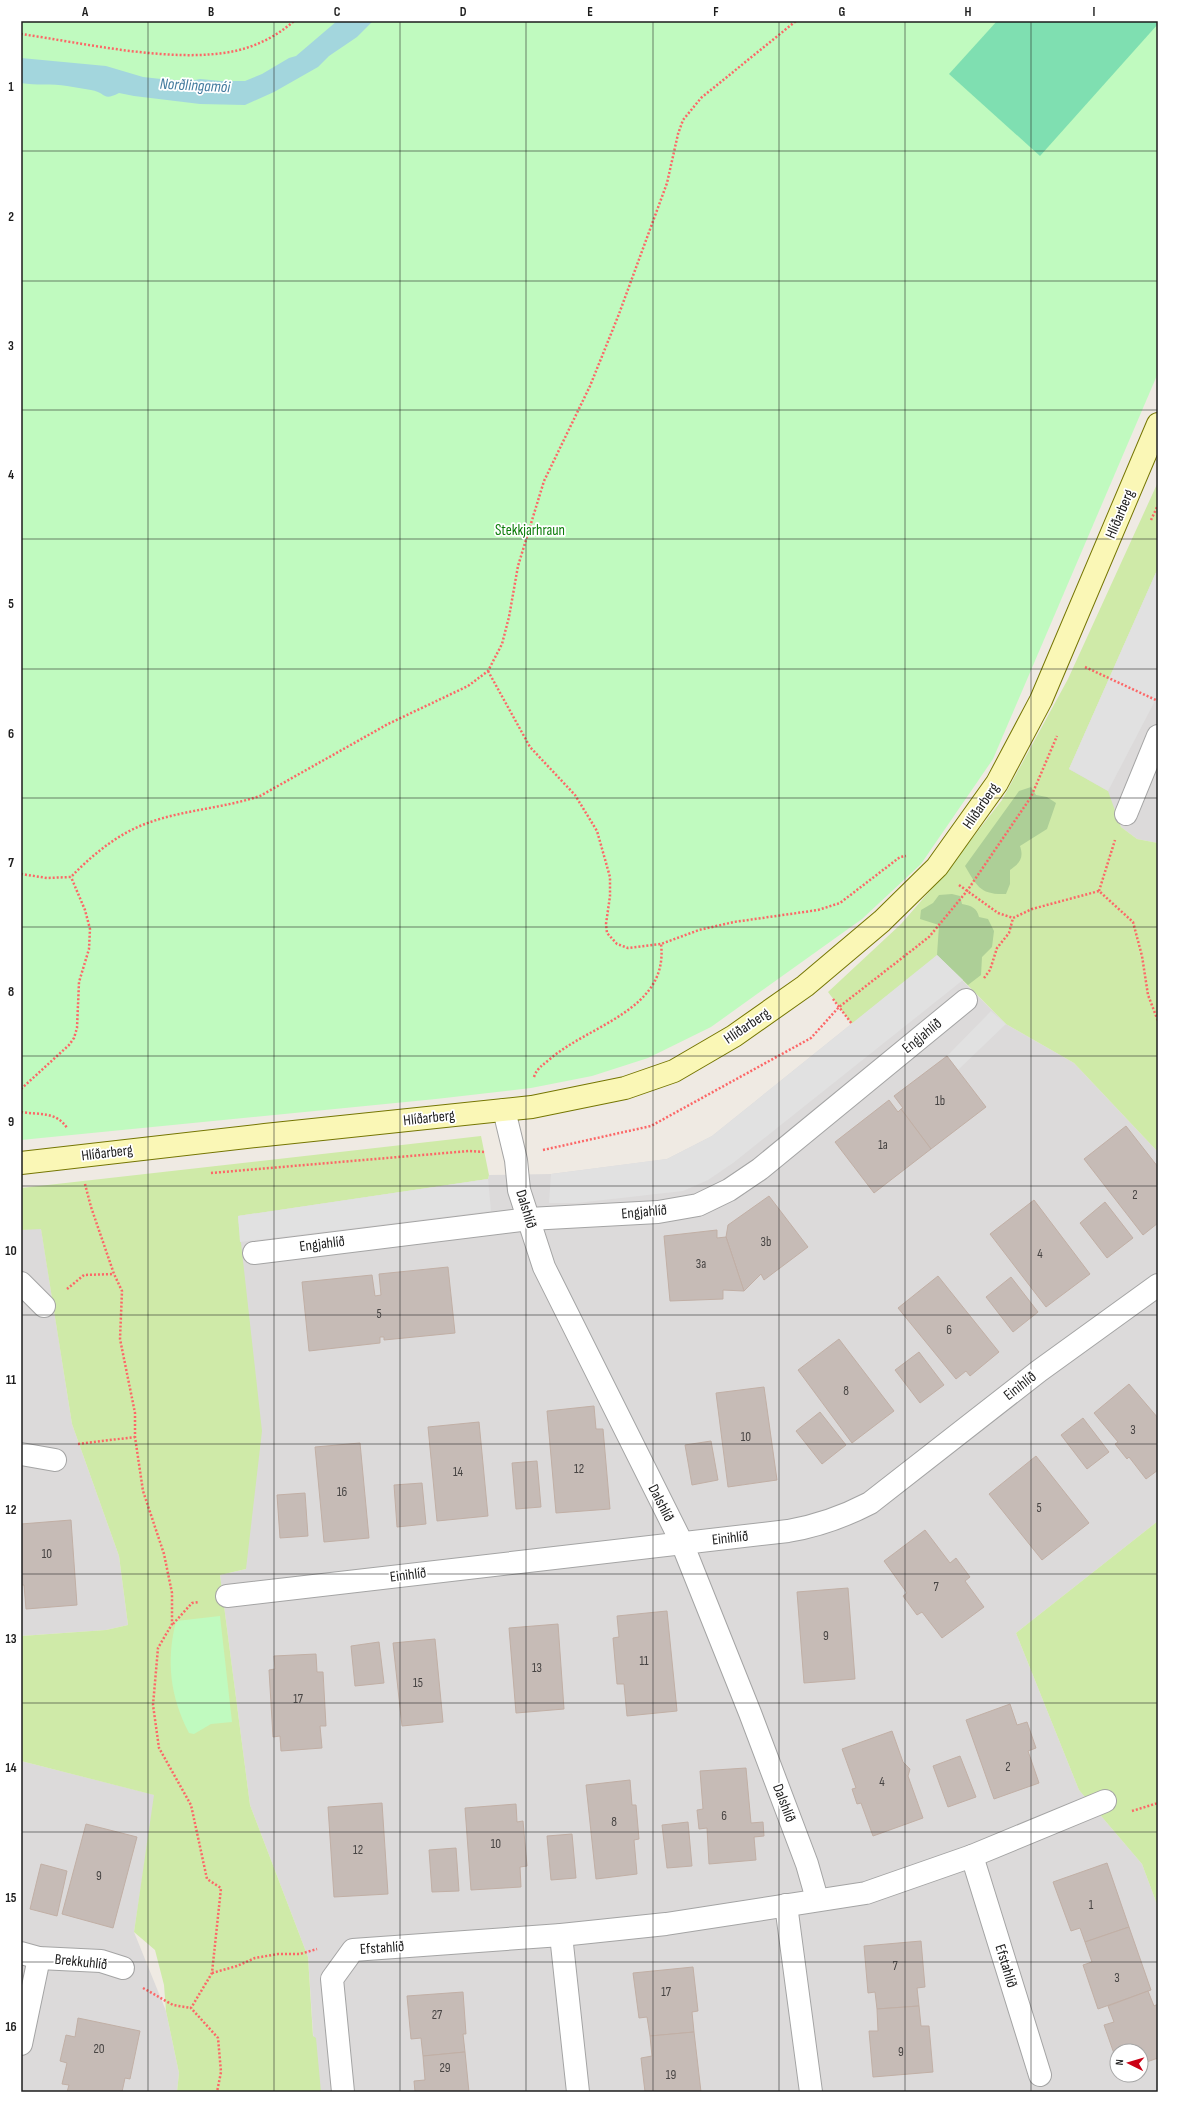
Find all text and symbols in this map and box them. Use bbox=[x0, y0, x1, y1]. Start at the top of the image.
text: A bbox=[81, 4, 89, 20]
text: B bbox=[208, 4, 214, 20]
text: C bbox=[334, 4, 341, 20]
text: D bbox=[460, 4, 467, 20]
text: E bbox=[587, 4, 593, 20]
text: F bbox=[713, 4, 719, 20]
text: G bbox=[839, 4, 846, 20]
text: H bbox=[965, 4, 972, 20]
text: I bbox=[1093, 4, 1096, 20]
water label: Norðlingamói bbox=[159, 75, 232, 97]
text: 1 bbox=[8, 79, 14, 95]
text: 2 bbox=[8, 209, 14, 225]
text: 3 bbox=[8, 338, 14, 354]
text: 4 bbox=[8, 467, 14, 483]
street label: Hlíðarberg bbox=[1101, 487, 1139, 541]
park label: Stekkjarhraun bbox=[495, 521, 565, 540]
text: 5 bbox=[8, 596, 14, 612]
text: 6 bbox=[8, 726, 14, 742]
street label: Hlíðarberg bbox=[958, 779, 1004, 833]
text: 7 bbox=[8, 855, 14, 871]
text: 8 bbox=[8, 984, 14, 1000]
street label: Hlíðarberg bbox=[720, 1004, 774, 1048]
street label: Engjahlíð bbox=[898, 1014, 946, 1058]
house number: 1b bbox=[935, 1093, 945, 1109]
street label: Hlíðarberg bbox=[402, 1106, 456, 1130]
text: 9 bbox=[8, 1114, 14, 1130]
house number: 1a bbox=[878, 1137, 888, 1153]
street label: Hlíðarberg bbox=[80, 1140, 134, 1166]
street label: Dalshlíð bbox=[511, 1187, 541, 1231]
house number: 2 bbox=[1132, 1187, 1138, 1203]
street label: Engjahlíð bbox=[620, 1201, 668, 1223]
street label: Engjahlíð bbox=[298, 1232, 346, 1256]
house number: 3b bbox=[761, 1234, 771, 1250]
text: 10 bbox=[5, 1243, 17, 1259]
house number: 4 bbox=[1037, 1246, 1043, 1262]
house number: 3a bbox=[696, 1256, 706, 1272]
house number: 5 bbox=[376, 1306, 382, 1322]
house number: 6 bbox=[946, 1322, 952, 1338]
street label: Einihlíð bbox=[1000, 1367, 1040, 1405]
text: 11 bbox=[6, 1372, 16, 1388]
house number: 8 bbox=[843, 1383, 849, 1399]
house number: 3 bbox=[1130, 1422, 1136, 1438]
house number: 10 bbox=[741, 1429, 751, 1445]
house number: 12 bbox=[574, 1461, 584, 1477]
house number: 14 bbox=[453, 1464, 464, 1480]
street label: Dalshlíð bbox=[644, 1481, 678, 1525]
house number: 16 bbox=[337, 1484, 347, 1500]
house number: 5 bbox=[1036, 1500, 1042, 1516]
text: 12 bbox=[6, 1502, 17, 1518]
street label: Einihlíð bbox=[711, 1527, 749, 1549]
house number: 10 bbox=[42, 1546, 52, 1562]
street label: Einihlíð bbox=[389, 1563, 427, 1587]
house number: 7 bbox=[933, 1579, 939, 1595]
house number: 9 bbox=[823, 1628, 829, 1644]
text: 13 bbox=[6, 1631, 17, 1647]
house number: 11 bbox=[639, 1653, 649, 1669]
house number: 13 bbox=[532, 1660, 542, 1676]
house number: 15 bbox=[413, 1675, 423, 1691]
house number: 17 bbox=[293, 1691, 304, 1707]
house number: 2 bbox=[1005, 1759, 1011, 1775]
text: 14 bbox=[5, 1760, 17, 1776]
house number: 4 bbox=[879, 1774, 885, 1790]
street label: Dalshlíð bbox=[768, 1781, 800, 1825]
house number: 6 bbox=[721, 1808, 727, 1824]
house number: 8 bbox=[611, 1814, 617, 1830]
house number: 10 bbox=[491, 1836, 501, 1852]
house number: 12 bbox=[353, 1842, 363, 1858]
house number: 9 bbox=[96, 1868, 102, 1884]
text: 15 bbox=[6, 1890, 17, 1906]
house number: 1 bbox=[1089, 1897, 1094, 1913]
street label: Efstahlíð bbox=[359, 1937, 405, 1959]
street label: Efstahlíð bbox=[990, 1942, 1022, 1990]
street label: Brekkuhlíð bbox=[54, 1950, 108, 1974]
house number: 7 bbox=[892, 1958, 898, 1974]
house number: 3 bbox=[1114, 1970, 1120, 1986]
house number: 17 bbox=[661, 1984, 672, 2000]
house number: 27 bbox=[432, 2007, 443, 2023]
text: 16 bbox=[5, 2019, 17, 2035]
house number: 20 bbox=[93, 2041, 105, 2057]
north arrow bbox=[1109, 2043, 1149, 2083]
house number: 9 bbox=[898, 2044, 904, 2060]
text: N bbox=[1113, 2059, 1126, 2066]
house number: 29 bbox=[439, 2060, 451, 2076]
house number: 19 bbox=[666, 2067, 676, 2083]

